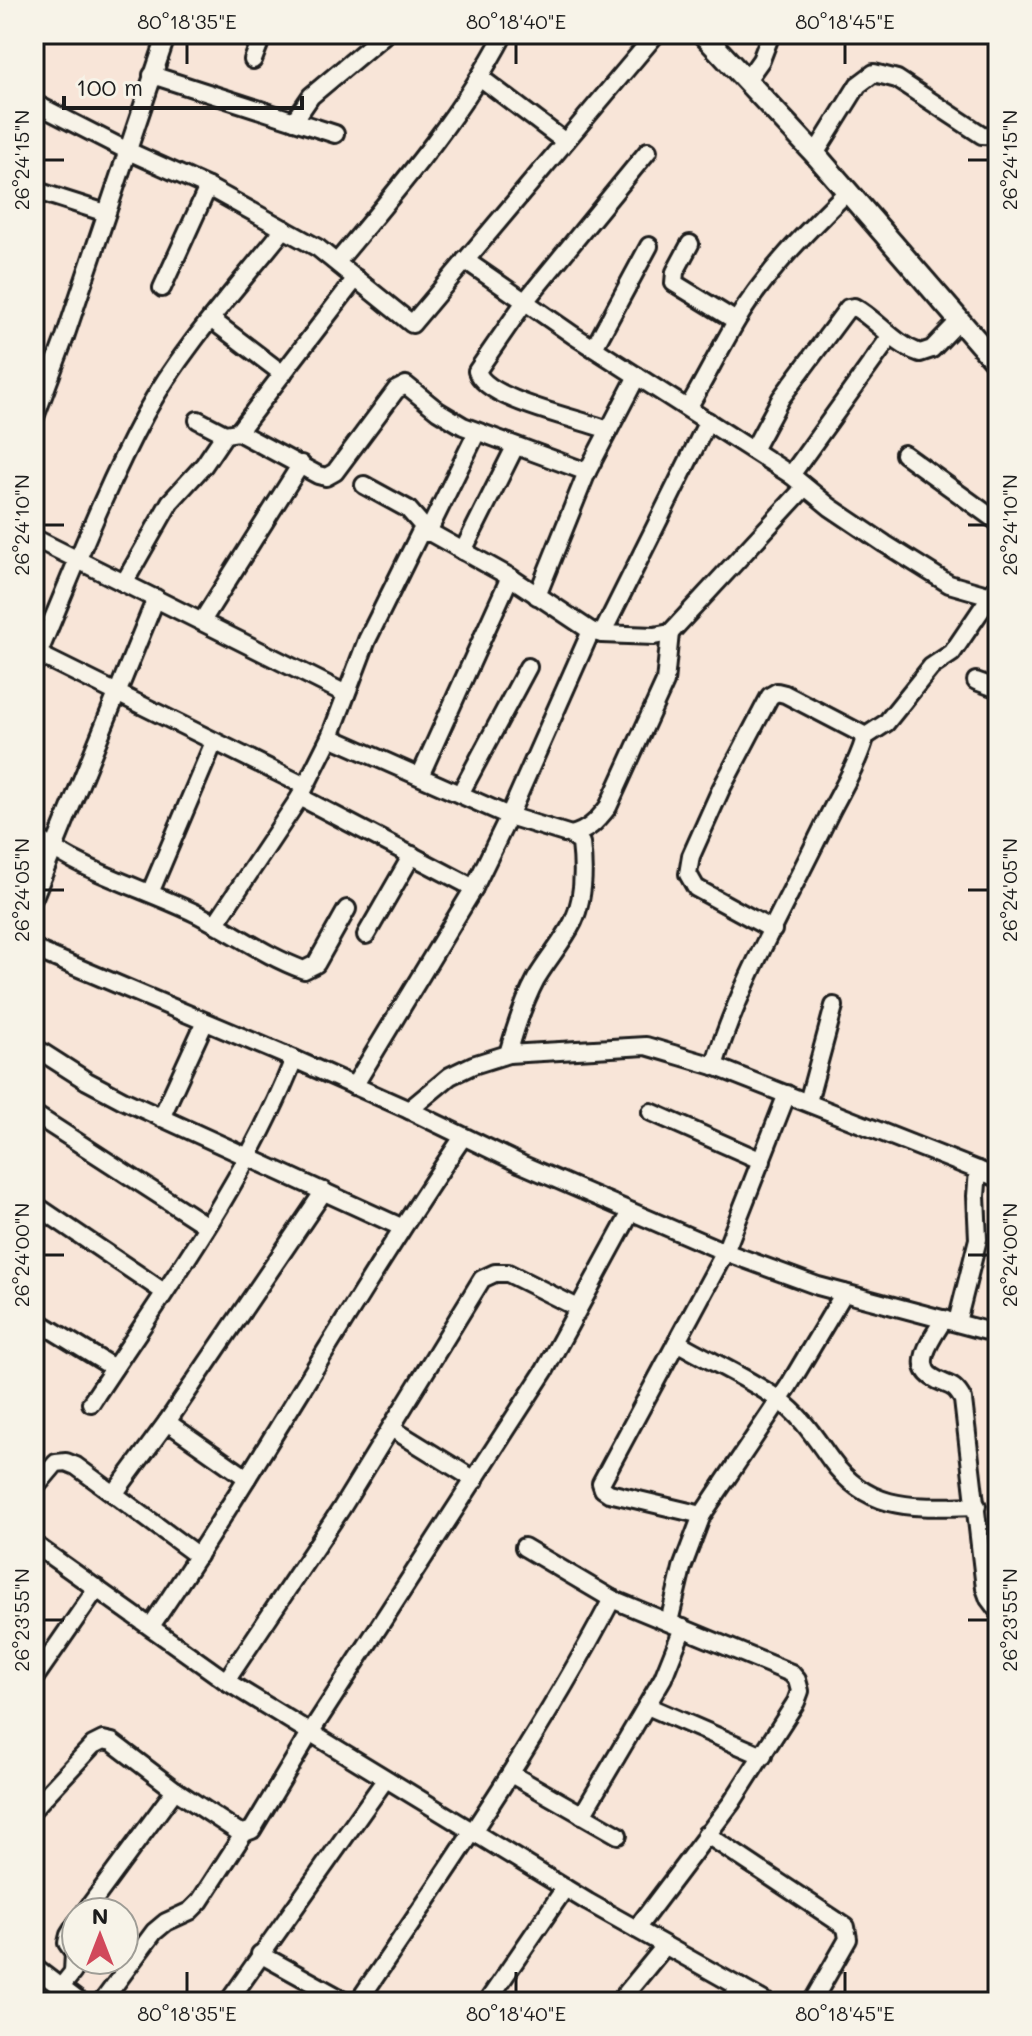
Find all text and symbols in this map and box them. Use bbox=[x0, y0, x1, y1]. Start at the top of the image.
text: 80°18'35"E bbox=[137, 8, 237, 34]
text: 80°18'40"E bbox=[466, 8, 566, 34]
text: 80°18'45"E bbox=[795, 8, 895, 34]
scale bar bbox=[64, 60, 302, 110]
text: 100 m bbox=[76, 71, 143, 102]
text: 26°24'15"N bbox=[8, 110, 34, 210]
text: 26°24'15"N bbox=[996, 110, 1022, 210]
text: 26°24'10"N bbox=[8, 474, 34, 576]
text: 26°24'10"N bbox=[996, 474, 1022, 576]
text: 26°24'05"N bbox=[8, 838, 34, 942]
text: 26°24'05"N bbox=[996, 838, 1022, 942]
text: 26°24'00"N bbox=[8, 1203, 34, 1307]
text: 26°24'00"N bbox=[996, 1203, 1022, 1307]
text: 26°23'55"N bbox=[8, 1568, 34, 1672]
text: 26°23'55"N bbox=[996, 1568, 1022, 1672]
north arrow bbox=[60, 1896, 140, 1976]
text: N bbox=[92, 1901, 108, 1930]
text: 80°18'35"E bbox=[137, 2000, 237, 2026]
text: 80°18'40"E bbox=[466, 2000, 566, 2026]
text: 80°18'45"E bbox=[795, 2000, 895, 2026]

